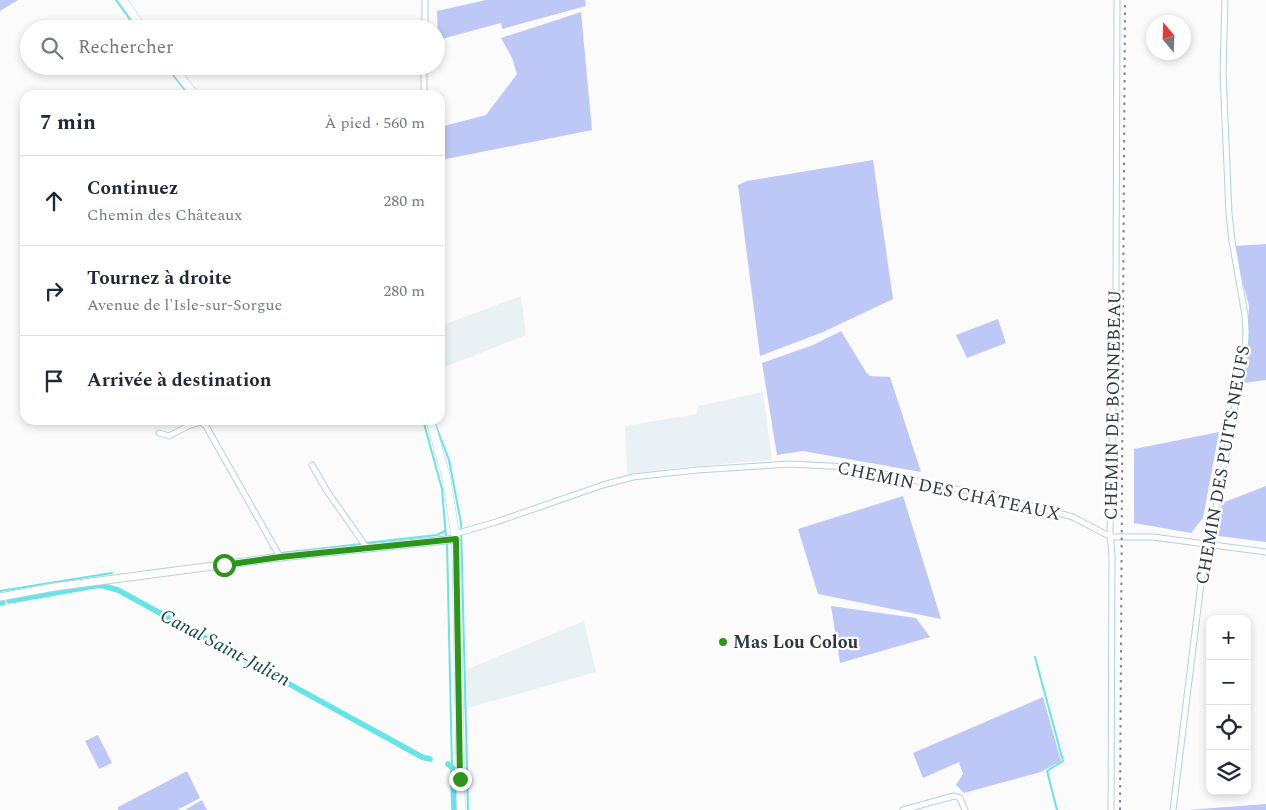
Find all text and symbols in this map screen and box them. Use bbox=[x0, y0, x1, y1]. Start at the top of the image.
north arrow bbox=[1146, 15, 1191, 60]
search box bbox=[20, 20, 445, 75]
text: Rechercher bbox=[78, 33, 174, 62]
icon: search bbox=[38, 34, 66, 62]
text: 7 min bbox=[40, 107, 96, 139]
text: À pied · 560 m bbox=[324, 111, 425, 135]
text: Continuez bbox=[87, 174, 178, 203]
icon: ahead bbox=[40, 187, 68, 215]
text: 280 m bbox=[383, 189, 425, 213]
text: Chemin des Châteaux bbox=[87, 203, 242, 227]
text: Tournez à droite bbox=[87, 264, 231, 293]
icon: right bbox=[40, 277, 68, 305]
text: 280 m bbox=[383, 279, 425, 303]
street label: CHEMIN DE BONNEBEAU bbox=[1097, 290, 1129, 520]
text: Avenue de l'Isle-sur-Sorgue bbox=[87, 293, 282, 317]
street label: CHEMIN DES PUITS NEUFS bbox=[1189, 343, 1257, 587]
text: Arrivée à destination bbox=[87, 366, 271, 395]
icon: arrive bbox=[40, 367, 68, 395]
street label: CHEMIN DES CHÂTEAUX bbox=[835, 454, 1063, 528]
route start bbox=[213, 554, 236, 577]
water label: Canal Saint-Julien bbox=[155, 602, 295, 694]
map controls bbox=[1206, 615, 1251, 795]
button: + bbox=[1206, 615, 1251, 660]
place label: Mas Lou Colou bbox=[733, 629, 859, 656]
marker: Mas Lou Colou bbox=[717, 636, 729, 648]
button: − bbox=[1206, 660, 1251, 705]
button: locate bbox=[1206, 705, 1251, 750]
button: layers bbox=[1206, 750, 1251, 795]
route end bbox=[449, 768, 472, 791]

